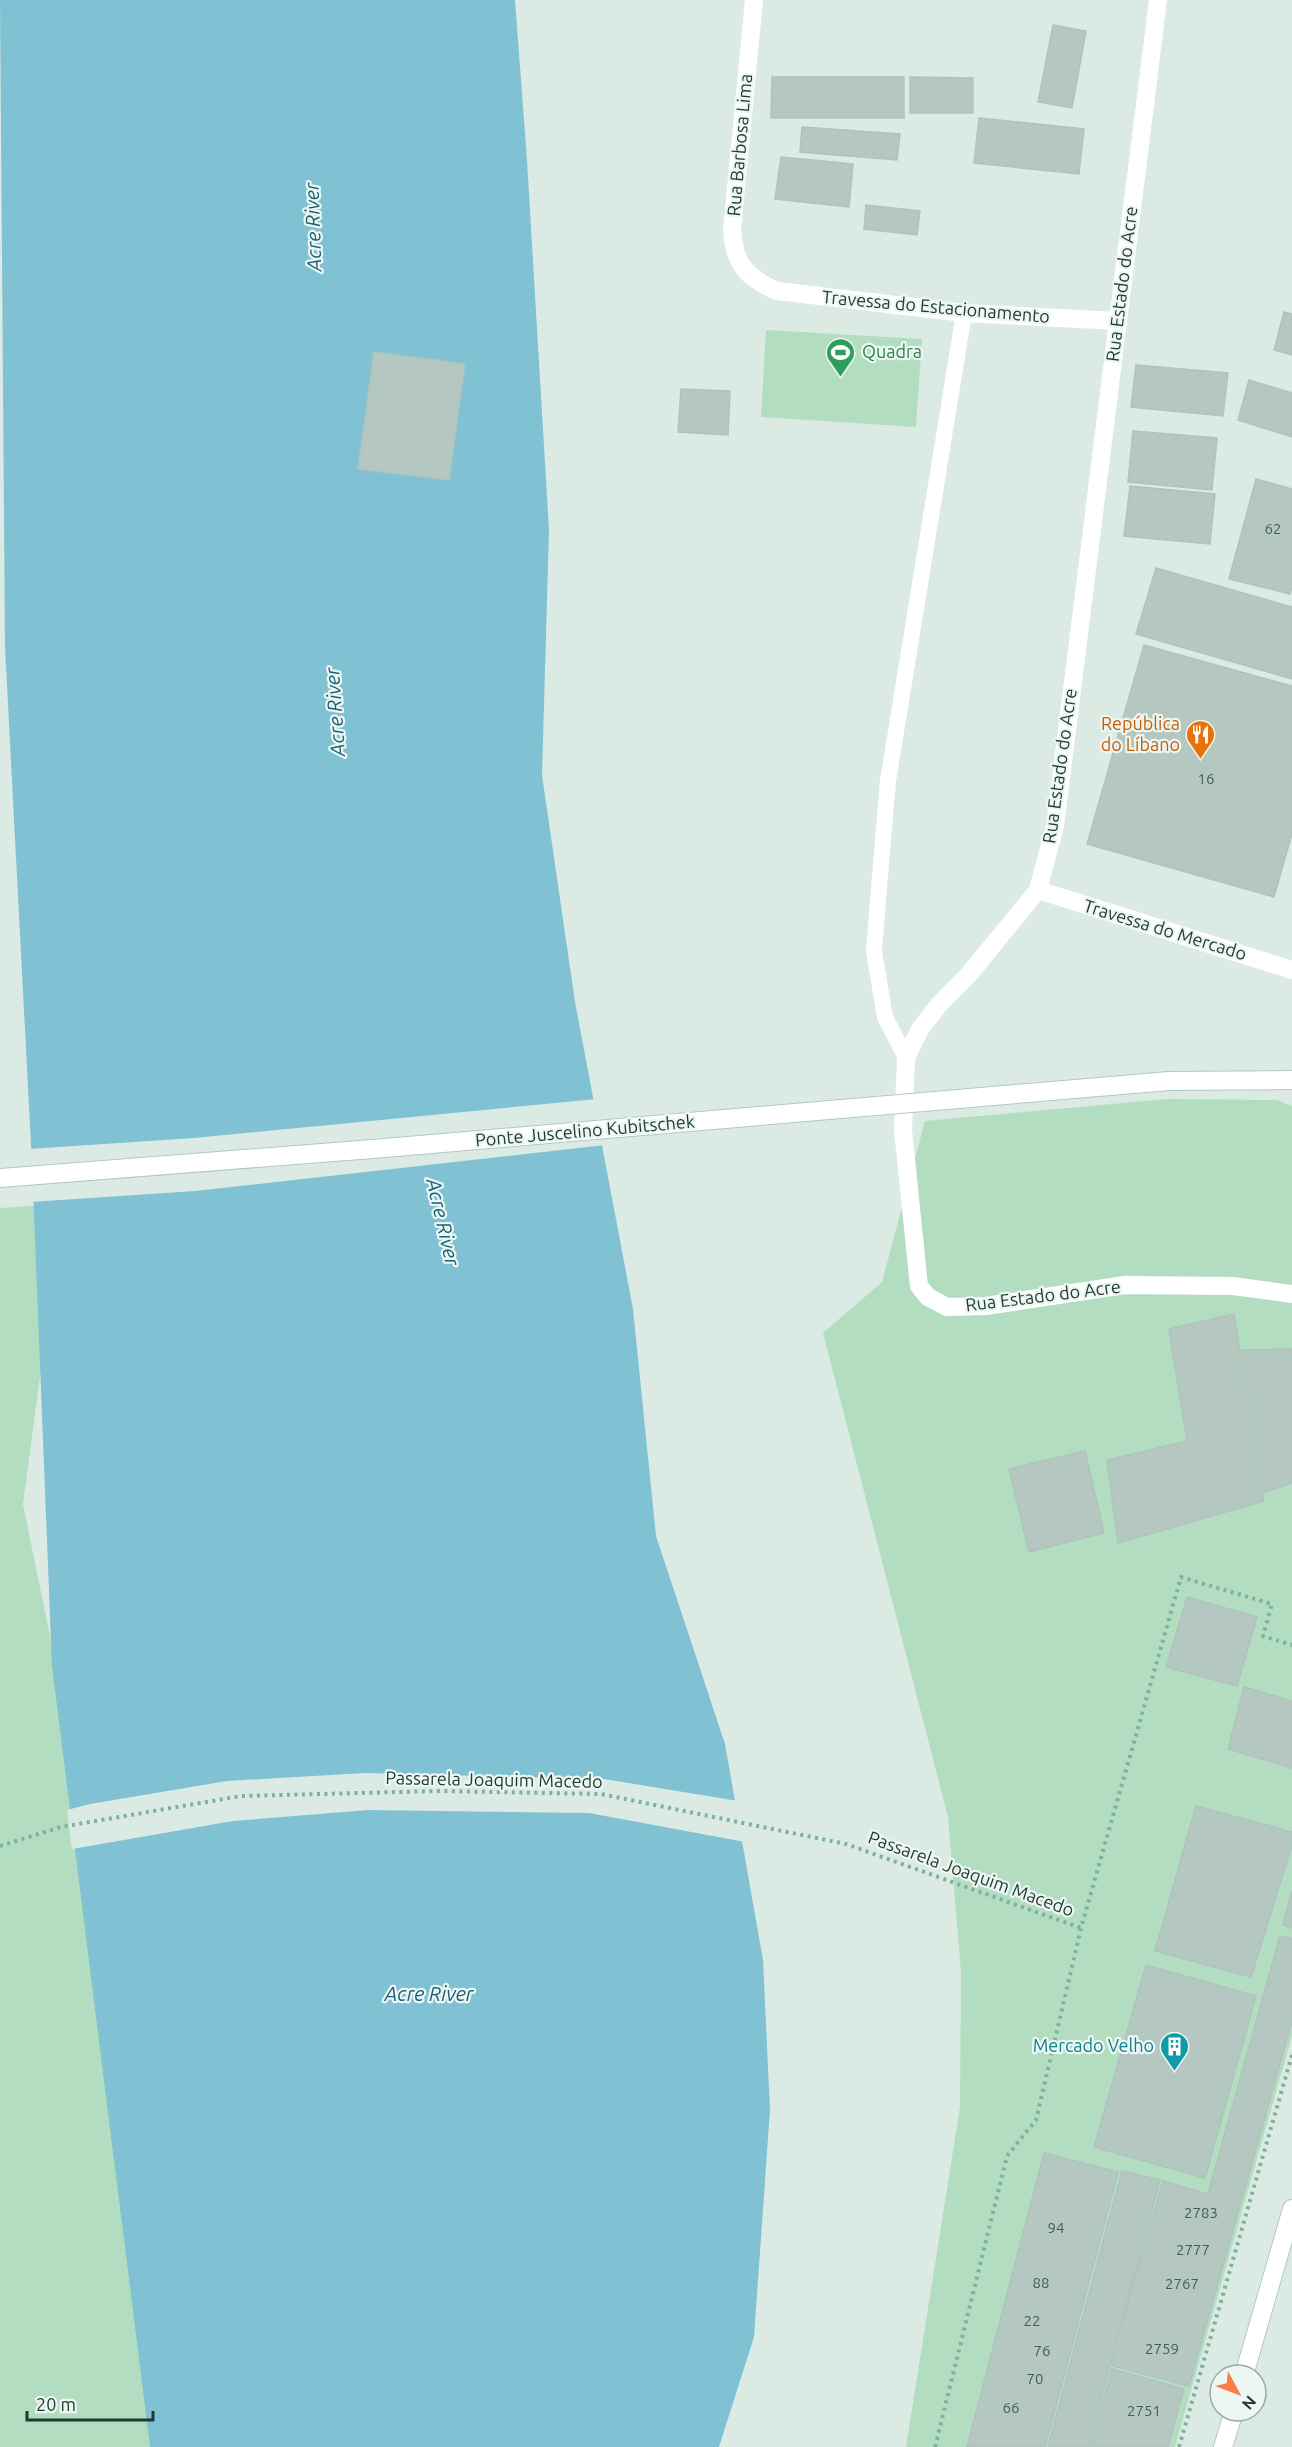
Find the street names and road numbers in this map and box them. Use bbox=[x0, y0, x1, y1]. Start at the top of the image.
street label: Rua Barbosa Lima bbox=[723, 73, 755, 217]
street label: Rua Estado do Acre bbox=[1102, 205, 1140, 363]
street label: Travessa do Estacionamento bbox=[821, 286, 1051, 326]
street label: Rua Estado do Acre bbox=[1038, 687, 1080, 845]
street label: Travessa do Mercado bbox=[1081, 895, 1249, 963]
street label: Ponte Juscelino Kubitschek bbox=[474, 1110, 696, 1150]
street label: Rua Estado do Acre bbox=[964, 1276, 1122, 1314]
street label: Passarela Joaquim Macedo bbox=[385, 1767, 603, 1791]
street label: Passarela Joaquim Macedo bbox=[866, 1827, 1077, 1920]

